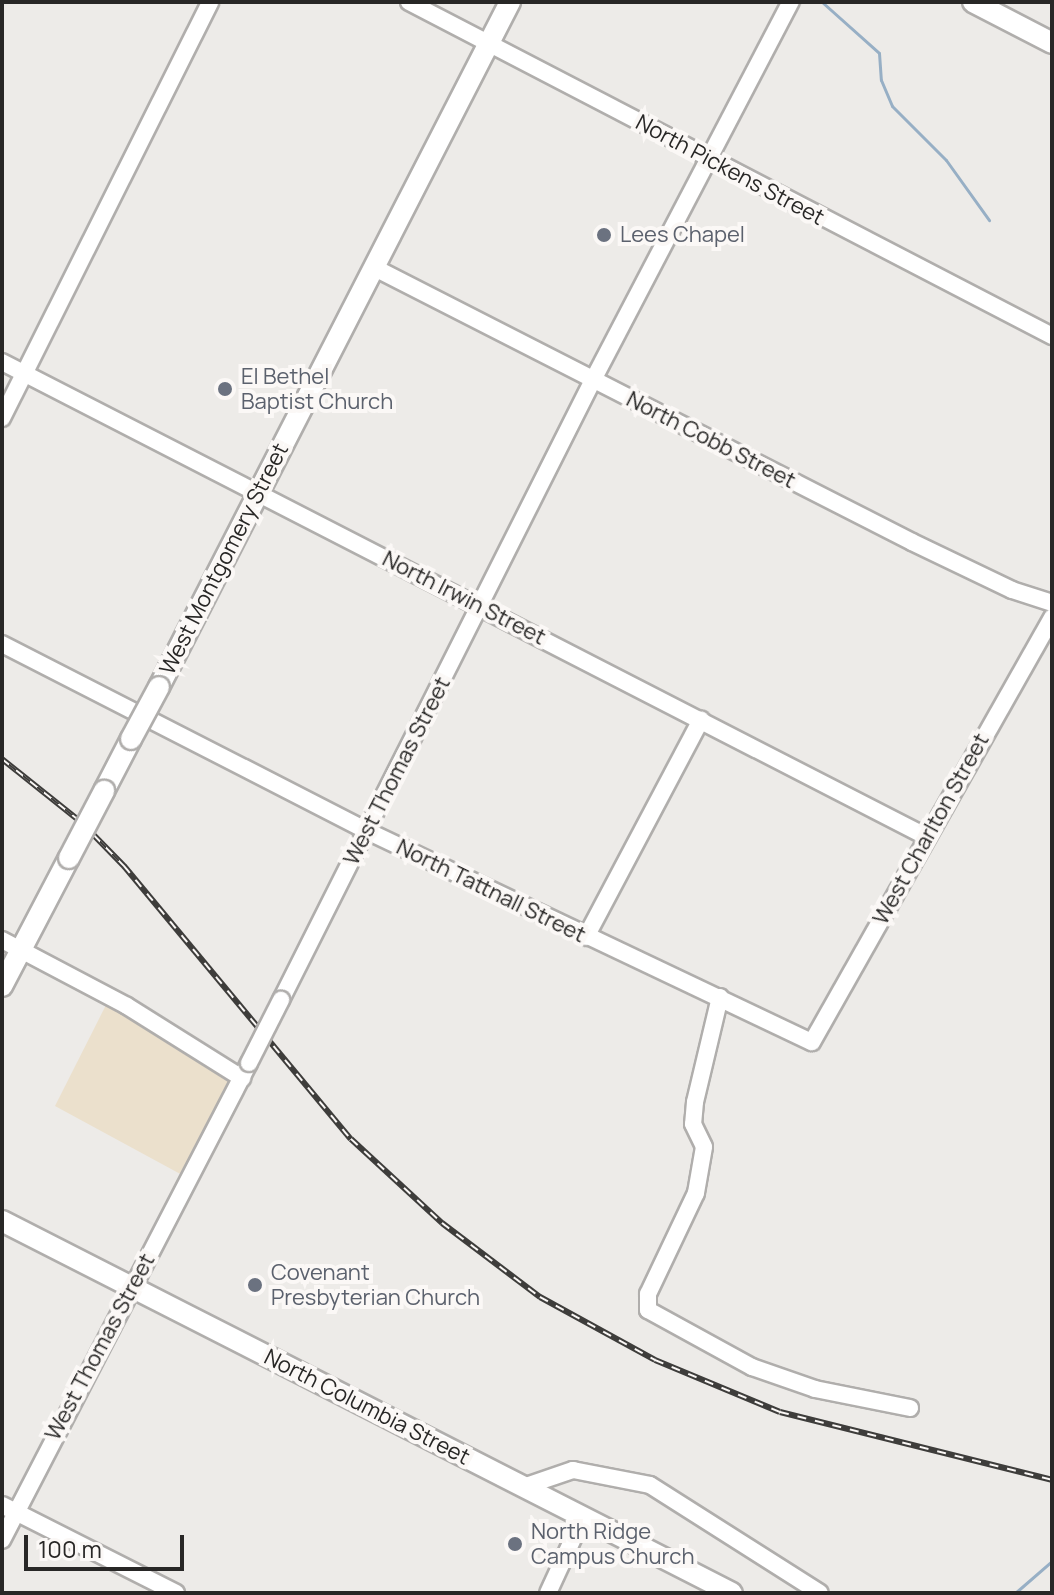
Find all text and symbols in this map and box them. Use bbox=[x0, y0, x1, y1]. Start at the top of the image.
street label: North Pickens Street bbox=[631, 109, 829, 231]
place label: Lees Chapel bbox=[620, 222, 745, 248]
marker: Lees Chapel bbox=[595, 226, 613, 244]
place label: El Bethel Baptist Church bbox=[241, 363, 393, 414]
marker: El Bethel Baptist Church bbox=[216, 380, 234, 398]
street label: North Cobb Street bbox=[622, 386, 800, 494]
street label: West Montgomery Street bbox=[154, 439, 294, 679]
street label: North Irwin Street bbox=[378, 546, 550, 650]
street label: West Thomas Street bbox=[338, 673, 456, 869]
street label: West Charlton Street bbox=[867, 729, 995, 929]
street label: North Tattnall Street bbox=[392, 834, 590, 948]
street label: West Thomas Street bbox=[40, 1249, 160, 1445]
place label: Covenant Presbyterian Church bbox=[271, 1259, 480, 1310]
marker: Covenant Presbyterian Church bbox=[246, 1276, 264, 1294]
street label: North Columbia Street bbox=[260, 1344, 474, 1470]
place label: North Ridge Campus Church bbox=[531, 1518, 694, 1570]
scale bar bbox=[28, 1519, 188, 1569]
text: 100 m bbox=[38, 1532, 102, 1565]
marker: North Ridge Campus Church bbox=[506, 1535, 524, 1553]

